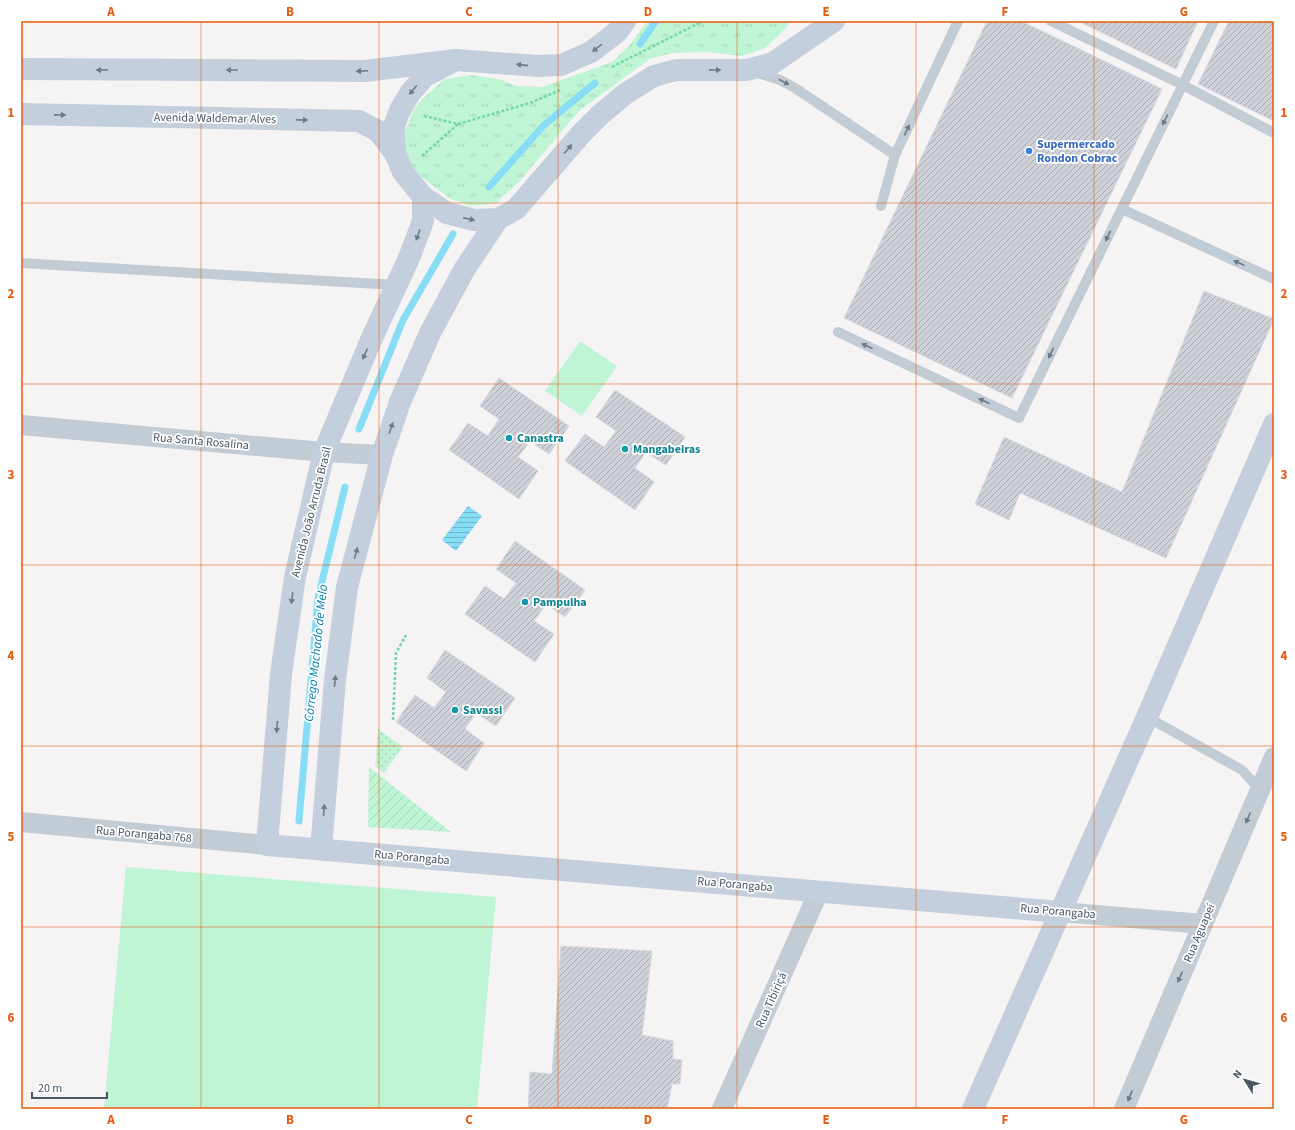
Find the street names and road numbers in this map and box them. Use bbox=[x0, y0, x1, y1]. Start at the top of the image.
street label: Avenida Waldemar Alves bbox=[154, 109, 276, 128]
street label: Rua Santa Rosalina bbox=[152, 429, 249, 454]
street label: Avenida João Arruda Brasil bbox=[287, 445, 336, 579]
street label: Rua Porangaba 768 bbox=[95, 822, 193, 847]
street label: Rua Porangaba bbox=[373, 846, 450, 869]
street label: Rua Porangaba bbox=[696, 873, 773, 896]
street label: Rua Porangaba bbox=[1019, 900, 1096, 923]
street label: Rua Aguapeí bbox=[1179, 900, 1220, 965]
street label: Rua Tibiriçá bbox=[752, 970, 791, 1031]

